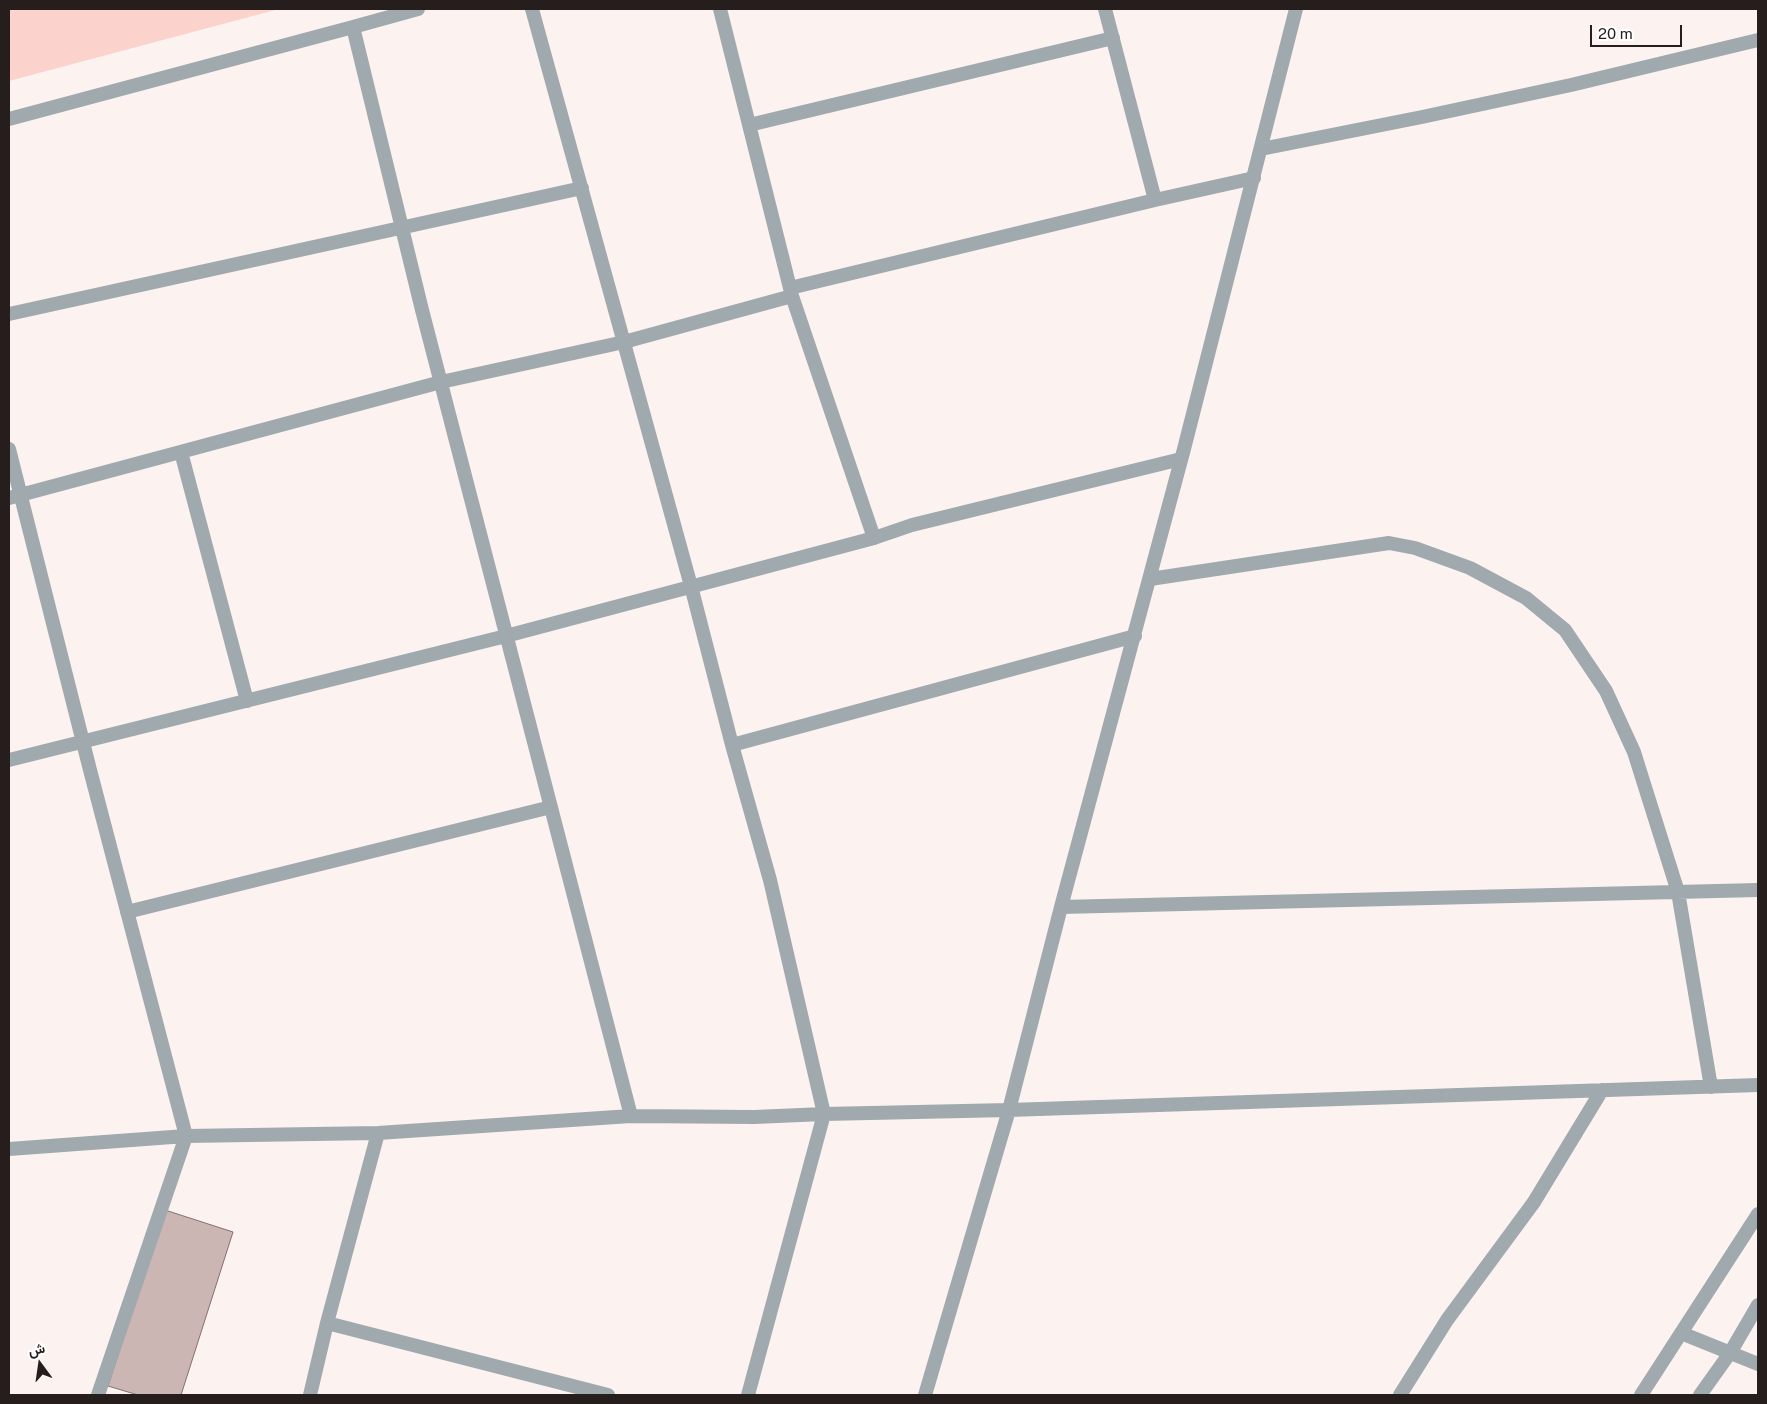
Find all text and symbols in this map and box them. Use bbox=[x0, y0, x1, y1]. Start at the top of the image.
scale bar bbox=[1592, 15, 1684, 47]
text: 20 m bbox=[1598, 25, 1633, 42]
north arrow bbox=[15, 1339, 65, 1389]
text: ش bbox=[26, 1340, 46, 1359]

